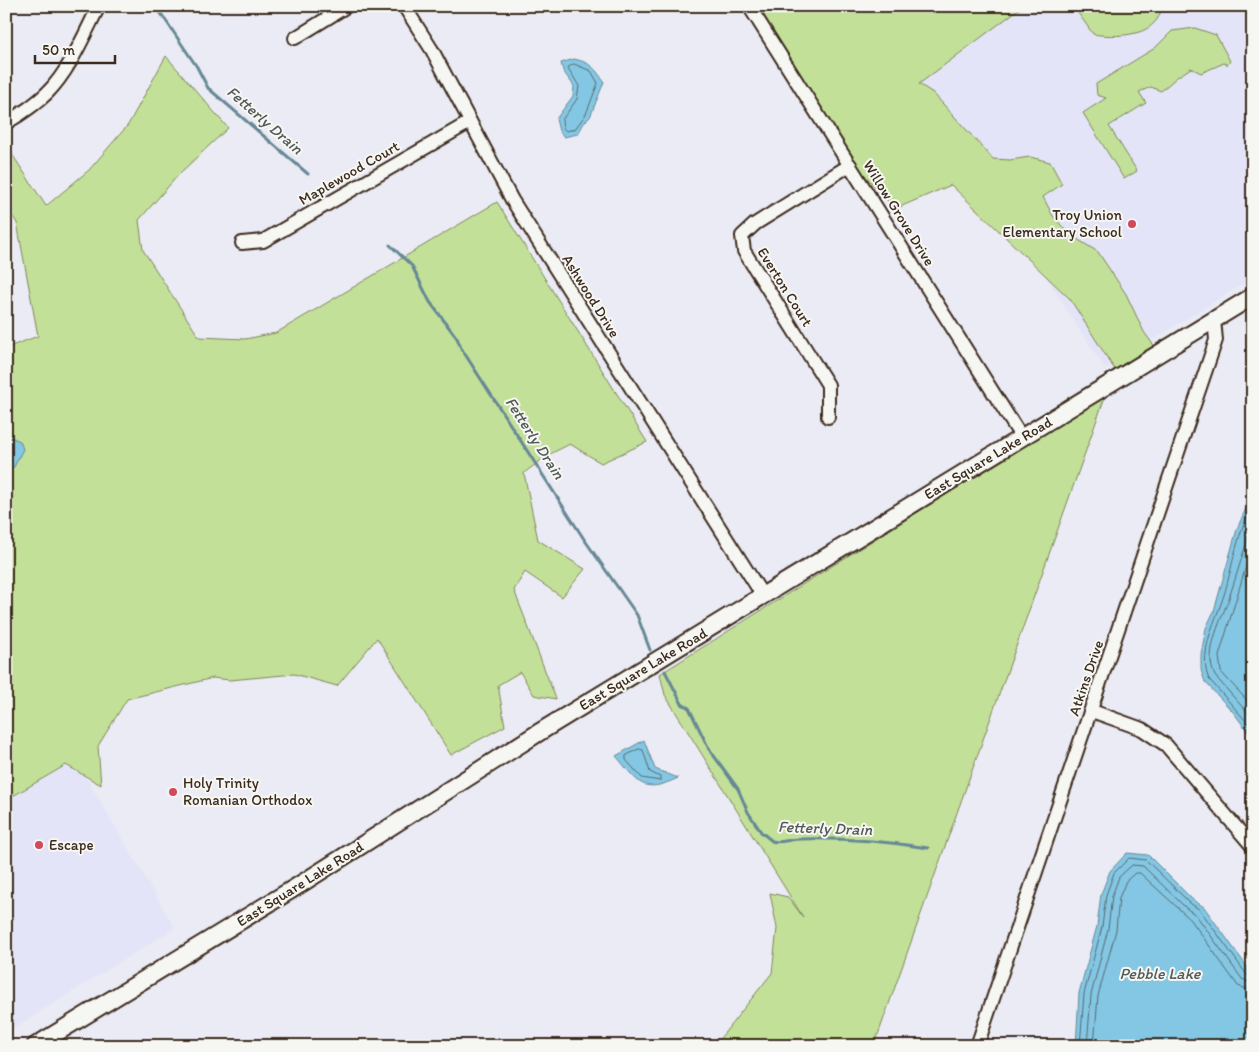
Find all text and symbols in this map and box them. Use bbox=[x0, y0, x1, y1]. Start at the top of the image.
scale bar bbox=[35, 32, 115, 64]
text: 50 m bbox=[42, 41, 75, 59]
water label: Fetterly Drain bbox=[223, 82, 307, 158]
street label: Maplewood Court bbox=[296, 137, 403, 209]
street label: Willow Grove Drive bbox=[859, 157, 939, 269]
place label: Troy Union Elementary School bbox=[1002, 206, 1123, 241]
marker: Troy Union Elementary School bbox=[1126, 218, 1138, 230]
street label: Everton Court bbox=[754, 244, 817, 330]
street label: Ashwood Drive bbox=[558, 251, 624, 341]
water label: Fetterly Drain bbox=[501, 393, 569, 483]
street label: East Square Lake Road bbox=[921, 413, 1055, 503]
street label: East Square Lake Road bbox=[576, 624, 710, 714]
street label: Atkins Drive bbox=[1065, 638, 1107, 718]
place label: Holy Trinity Romanian Orthodox bbox=[183, 774, 312, 809]
marker: Holy Trinity Romanian Orthodox bbox=[167, 786, 179, 798]
water label: Fetterly Drain bbox=[778, 817, 873, 839]
place label: Escape bbox=[49, 836, 94, 854]
street label: East Square Lake Road bbox=[233, 838, 367, 930]
marker: Escape bbox=[33, 839, 45, 851]
water label: Pebble Lake bbox=[1120, 964, 1202, 983]

